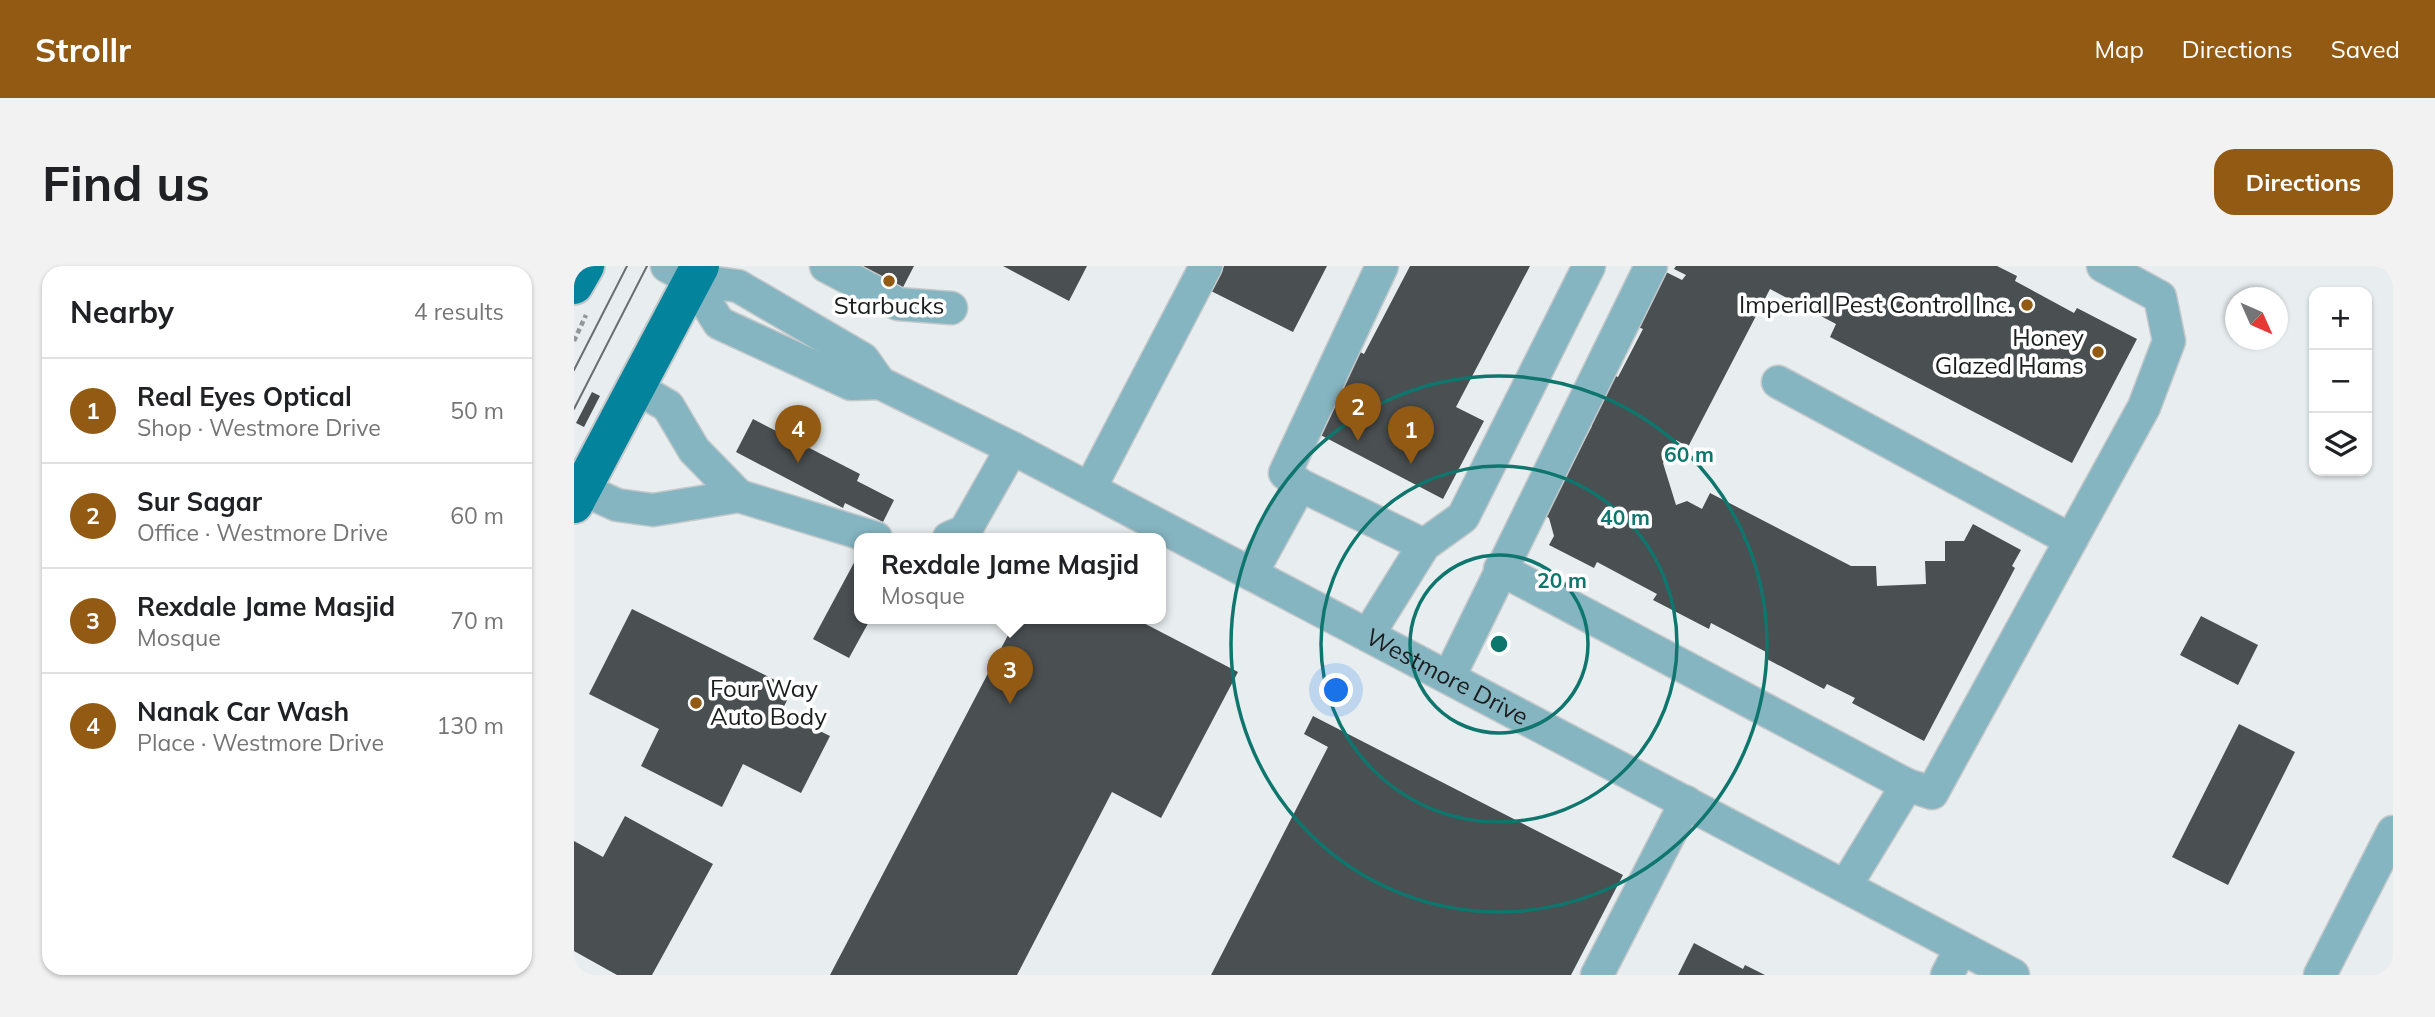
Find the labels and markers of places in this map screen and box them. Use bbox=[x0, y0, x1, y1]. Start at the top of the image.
marker: Starbucks bbox=[881, 273, 897, 289]
place label: Imperial Pest Control Inc. bbox=[1739, 289, 2013, 319]
place label: Starbucks bbox=[834, 290, 944, 320]
marker: Imperial Pest Control Inc. bbox=[2019, 297, 2035, 313]
place label: Honey Glazed Hams bbox=[1935, 322, 2084, 380]
marker: Honey Glazed Hams bbox=[2090, 344, 2106, 360]
pin: 2 bbox=[1335, 383, 1381, 441]
pin: 4 bbox=[775, 405, 821, 463]
pin: 1 bbox=[1388, 406, 1434, 464]
centre of rings bbox=[1487, 632, 1511, 656]
pin: 3 bbox=[987, 646, 1033, 704]
place label: Four Way Auto Body bbox=[710, 673, 827, 731]
marker: Four Way Auto Body bbox=[688, 695, 704, 711]

